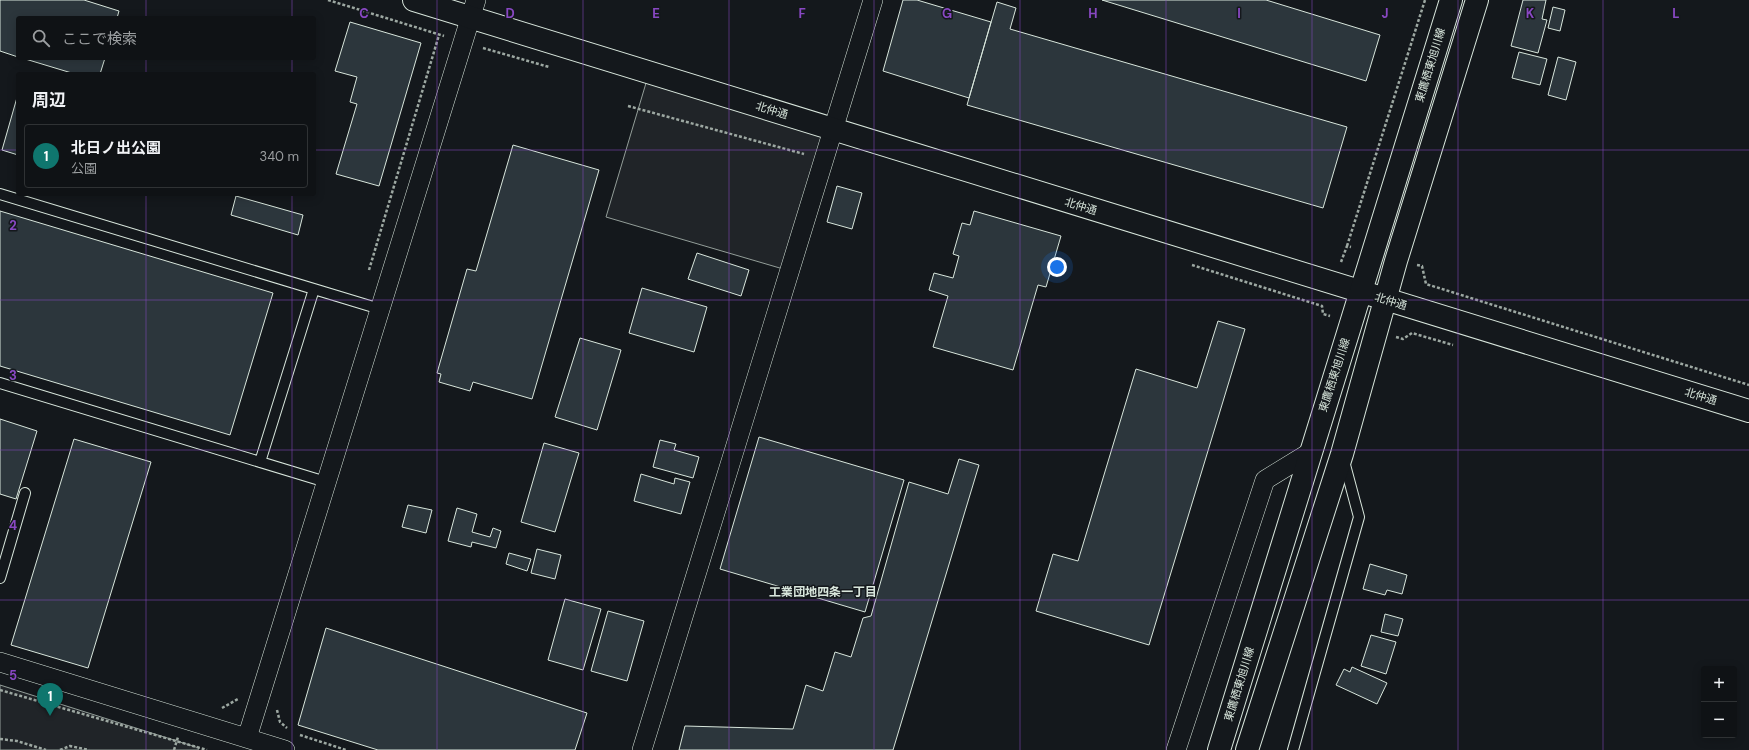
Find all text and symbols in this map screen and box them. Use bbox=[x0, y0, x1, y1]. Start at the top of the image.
text: C bbox=[359, 5, 369, 22]
text: D bbox=[505, 5, 515, 22]
text: E bbox=[652, 5, 660, 22]
text: F bbox=[798, 5, 806, 22]
text: G bbox=[942, 5, 952, 22]
text: H bbox=[1088, 5, 1098, 22]
text: I bbox=[1237, 5, 1241, 22]
text: J bbox=[1381, 5, 1389, 22]
text: K bbox=[1526, 5, 1535, 22]
text: L bbox=[1672, 5, 1680, 22]
search box bbox=[16, 16, 316, 60]
street label: 東鷹栖東旭川線 bbox=[1412, 26, 1448, 104]
icon: search bbox=[30, 27, 52, 49]
text: ここで検索 bbox=[62, 29, 137, 49]
text: 周辺 bbox=[32, 89, 66, 111]
street label: 北仲通 bbox=[754, 98, 790, 122]
text: 北日ノ出公園 bbox=[71, 138, 161, 158]
text: 1 bbox=[44, 148, 48, 165]
text: 340 m bbox=[259, 148, 299, 165]
text: 公園 bbox=[71, 160, 97, 177]
street label: 北仲通 bbox=[1063, 194, 1099, 218]
text: 2 bbox=[9, 217, 17, 234]
your location bbox=[1047, 257, 1067, 277]
street label: 北仲通 bbox=[1373, 289, 1409, 313]
street label: 東鷹栖東旭川線 bbox=[1315, 336, 1353, 414]
text: 3 bbox=[9, 367, 17, 384]
street label: 北仲通 bbox=[1683, 384, 1719, 408]
text: 4 bbox=[9, 517, 17, 534]
district label: 工業団地四条一丁目 bbox=[769, 584, 877, 600]
street label: 東鷹栖東旭川線 bbox=[1221, 645, 1257, 723]
map controls bbox=[1701, 666, 1737, 738]
button: + bbox=[1701, 666, 1737, 702]
text: 5 bbox=[9, 667, 17, 684]
pin: 1 bbox=[37, 683, 63, 716]
button: − bbox=[1701, 702, 1737, 738]

